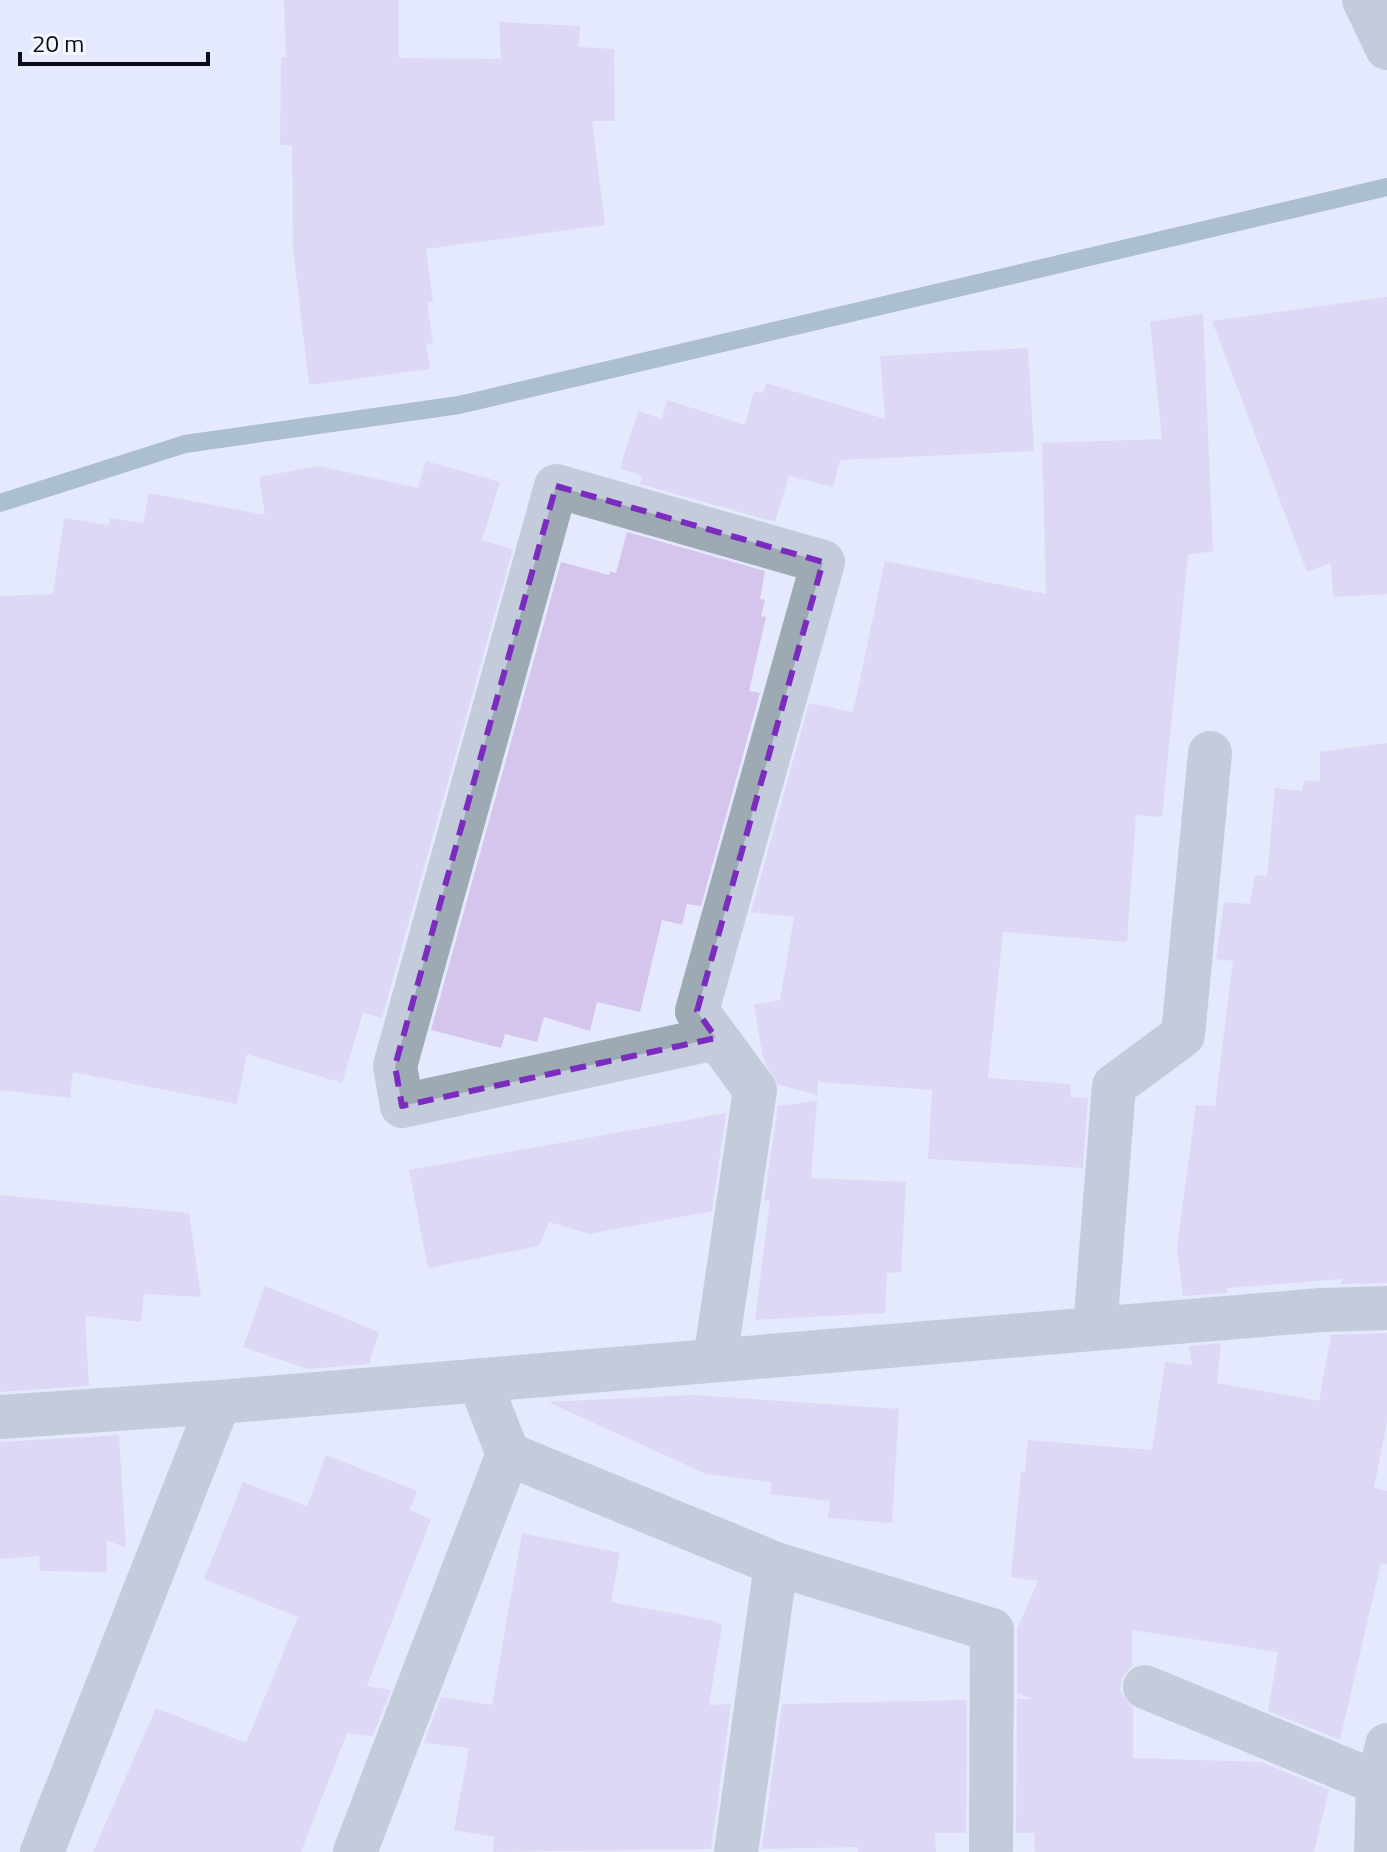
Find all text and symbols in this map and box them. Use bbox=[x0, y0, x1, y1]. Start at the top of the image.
scale bar bbox=[20, 16, 208, 66]
text: 20 m bbox=[32, 25, 84, 61]

